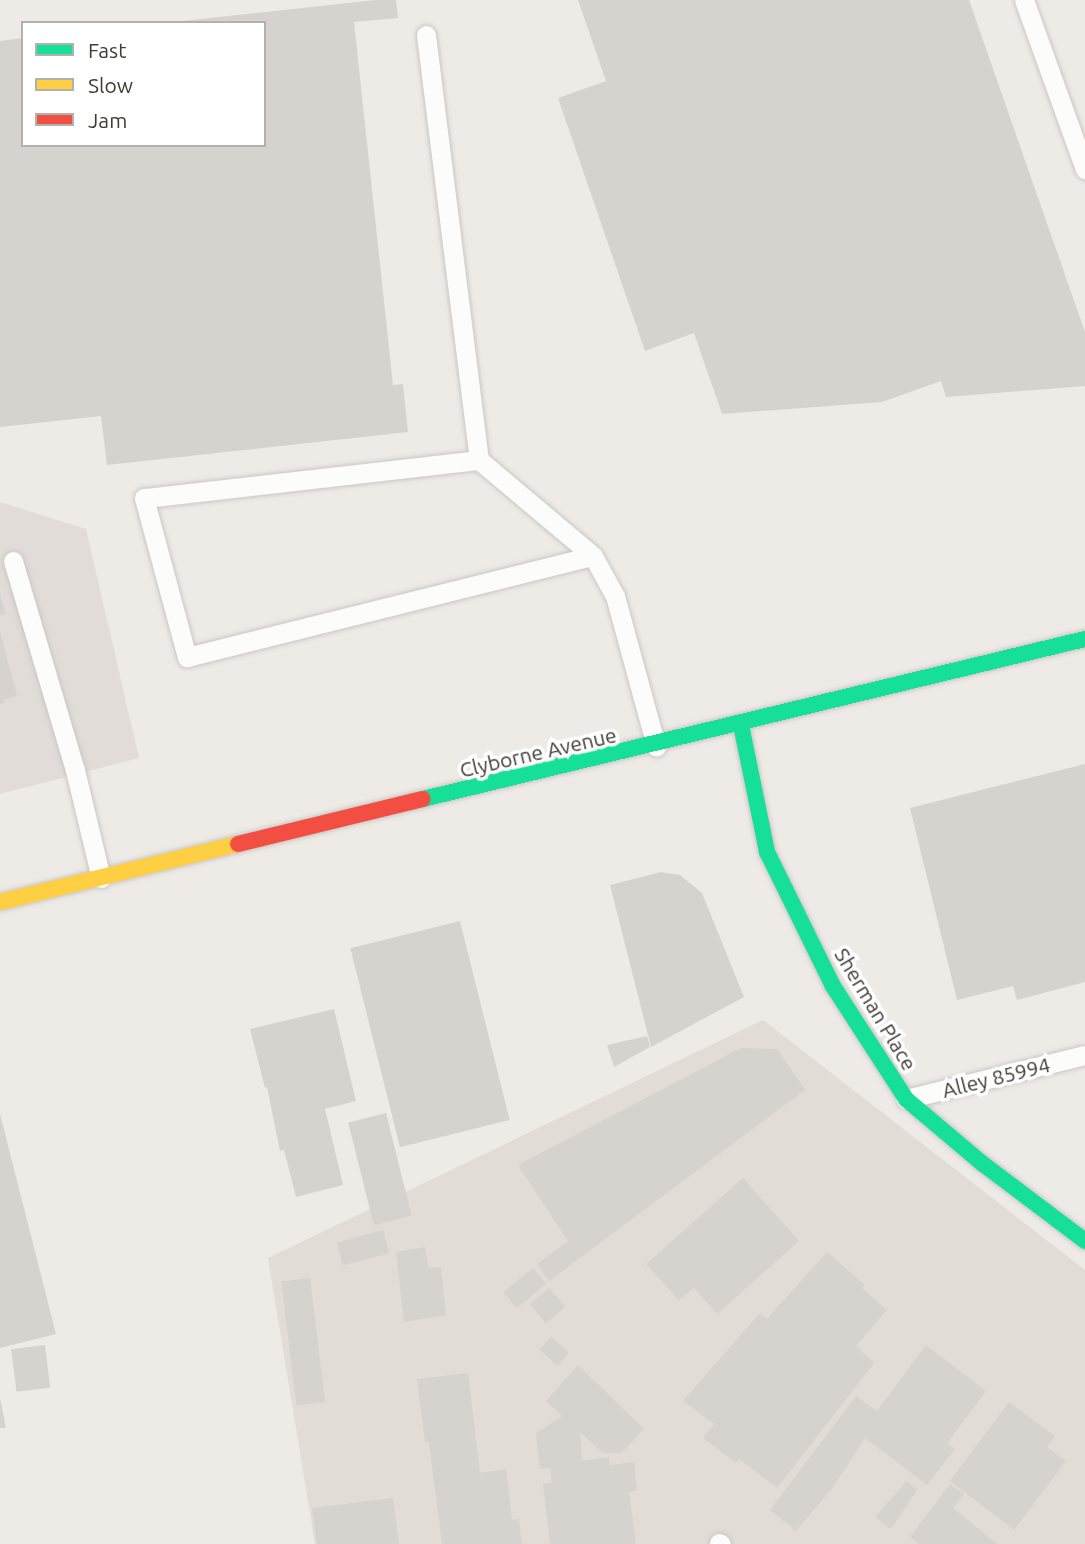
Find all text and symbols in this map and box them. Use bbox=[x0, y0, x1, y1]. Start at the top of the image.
legend bbox=[21, 21, 266, 147]
text: Fast bbox=[88, 38, 126, 62]
text: Slow bbox=[88, 73, 133, 97]
text: Jam bbox=[88, 108, 127, 132]
street label: Clyborne Avenue bbox=[457, 722, 619, 782]
street label: Sherman Place bbox=[830, 943, 922, 1075]
street label: Alley 85994 bbox=[939, 1051, 1053, 1103]

